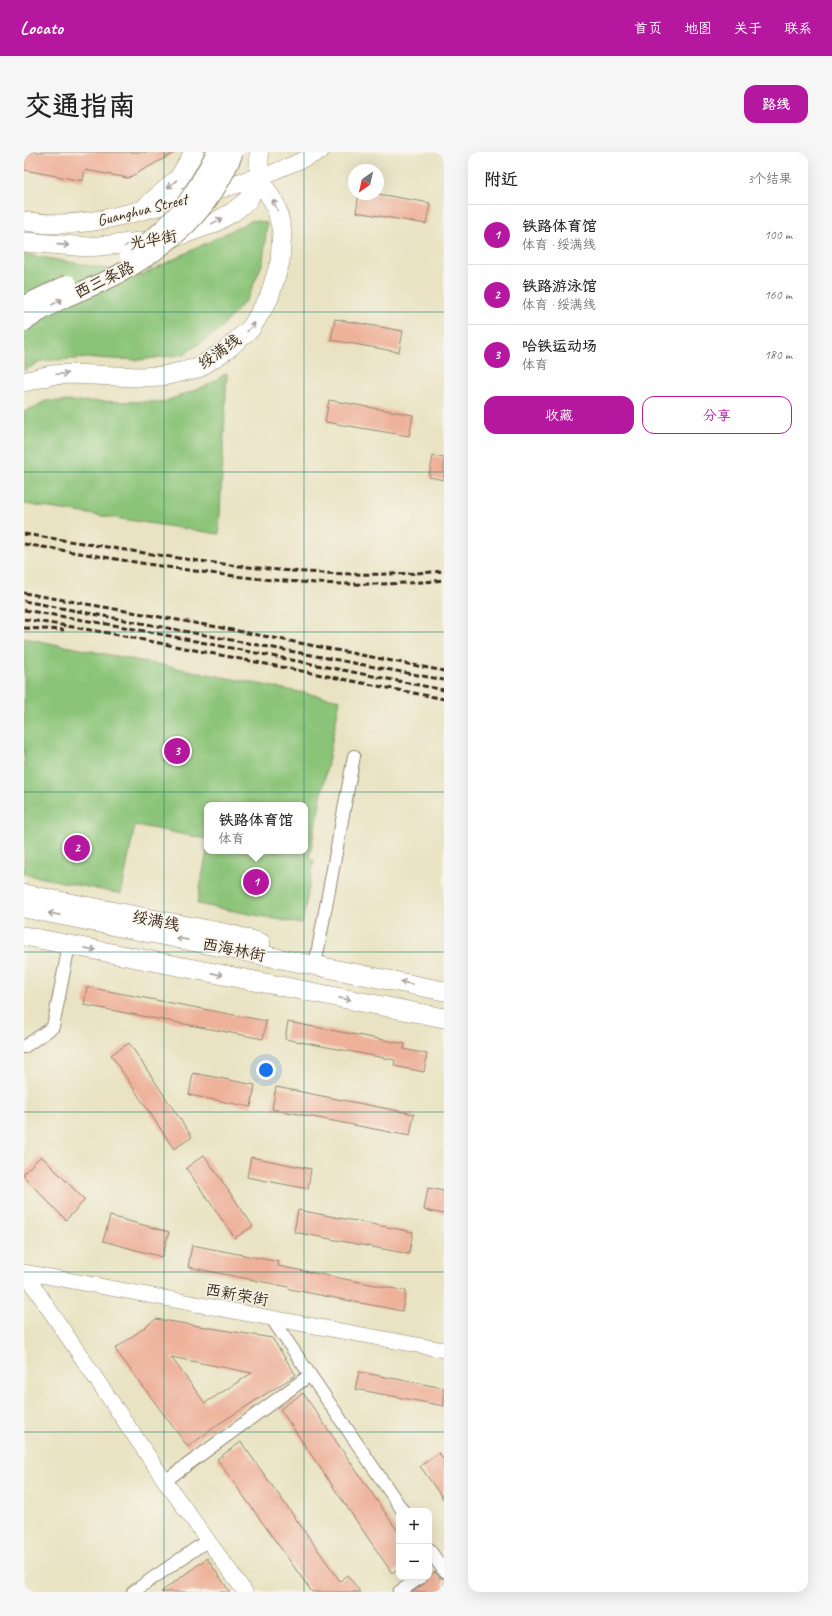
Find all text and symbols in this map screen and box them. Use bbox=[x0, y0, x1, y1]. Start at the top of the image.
text: Locato bbox=[20, 16, 63, 40]
text: 首页 bbox=[634, 20, 662, 37]
text: 地图 bbox=[684, 20, 712, 37]
text: 关于 bbox=[734, 20, 762, 37]
text: 联系 bbox=[784, 20, 812, 37]
button: 路线 bbox=[744, 85, 808, 123]
text: 交通指南 bbox=[24, 88, 136, 123]
north arrow bbox=[348, 164, 384, 200]
text: 附近 bbox=[484, 169, 518, 190]
text: 3个结果 bbox=[747, 171, 792, 187]
one-way arrow bbox=[168, 179, 178, 188]
street label: Guanghua Street bbox=[95, 188, 192, 231]
one-way arrow bbox=[271, 200, 278, 212]
one-way arrow bbox=[211, 217, 223, 225]
text: 铁路体育馆 bbox=[522, 217, 597, 236]
street label: 光华街 bbox=[128, 226, 179, 254]
text: 1 bbox=[494, 227, 500, 243]
text: 100 m bbox=[764, 227, 792, 243]
text: 体育 · 绥满线 bbox=[522, 237, 596, 253]
one-way arrow bbox=[56, 241, 69, 249]
street label: 西三条路 bbox=[71, 257, 138, 303]
text: 铁路游泳馆 bbox=[522, 277, 597, 296]
text: 2 bbox=[494, 287, 500, 303]
text: 160 m bbox=[764, 287, 792, 303]
text: 体育 · 绥满线 bbox=[522, 297, 596, 313]
one-way arrow bbox=[51, 298, 63, 305]
one-way arrow bbox=[246, 321, 255, 332]
street label: 绥满线 bbox=[194, 330, 245, 374]
text: 哈铁运动场 bbox=[522, 337, 597, 356]
text: 3 bbox=[494, 347, 500, 363]
text: 180 m bbox=[764, 347, 792, 363]
text: 体育 bbox=[522, 357, 548, 373]
one-way arrow bbox=[55, 371, 68, 378]
button: 收藏 bbox=[484, 396, 634, 434]
button: 分享 bbox=[642, 396, 792, 434]
pin: 3 bbox=[164, 736, 190, 766]
popup bbox=[204, 802, 308, 854]
text: 铁路体育馆 bbox=[218, 811, 294, 830]
text: 体育 bbox=[218, 831, 245, 847]
pin: 2 bbox=[64, 833, 90, 863]
pin: 1 bbox=[243, 867, 269, 897]
street label: 绥满线 bbox=[130, 907, 181, 935]
one-way arrow bbox=[48, 909, 61, 917]
street label: 西海林街 bbox=[200, 934, 267, 966]
one-way arrow bbox=[176, 935, 189, 943]
one-way arrow bbox=[83, 945, 96, 953]
one-way arrow bbox=[210, 970, 223, 978]
one-way arrow bbox=[400, 979, 413, 987]
one-way arrow bbox=[338, 995, 351, 1003]
your location bbox=[256, 1060, 276, 1080]
street label: 西新荣街 bbox=[204, 1280, 270, 1310]
map controls bbox=[396, 1508, 432, 1580]
button: + bbox=[396, 1508, 432, 1544]
button: − bbox=[396, 1544, 432, 1580]

